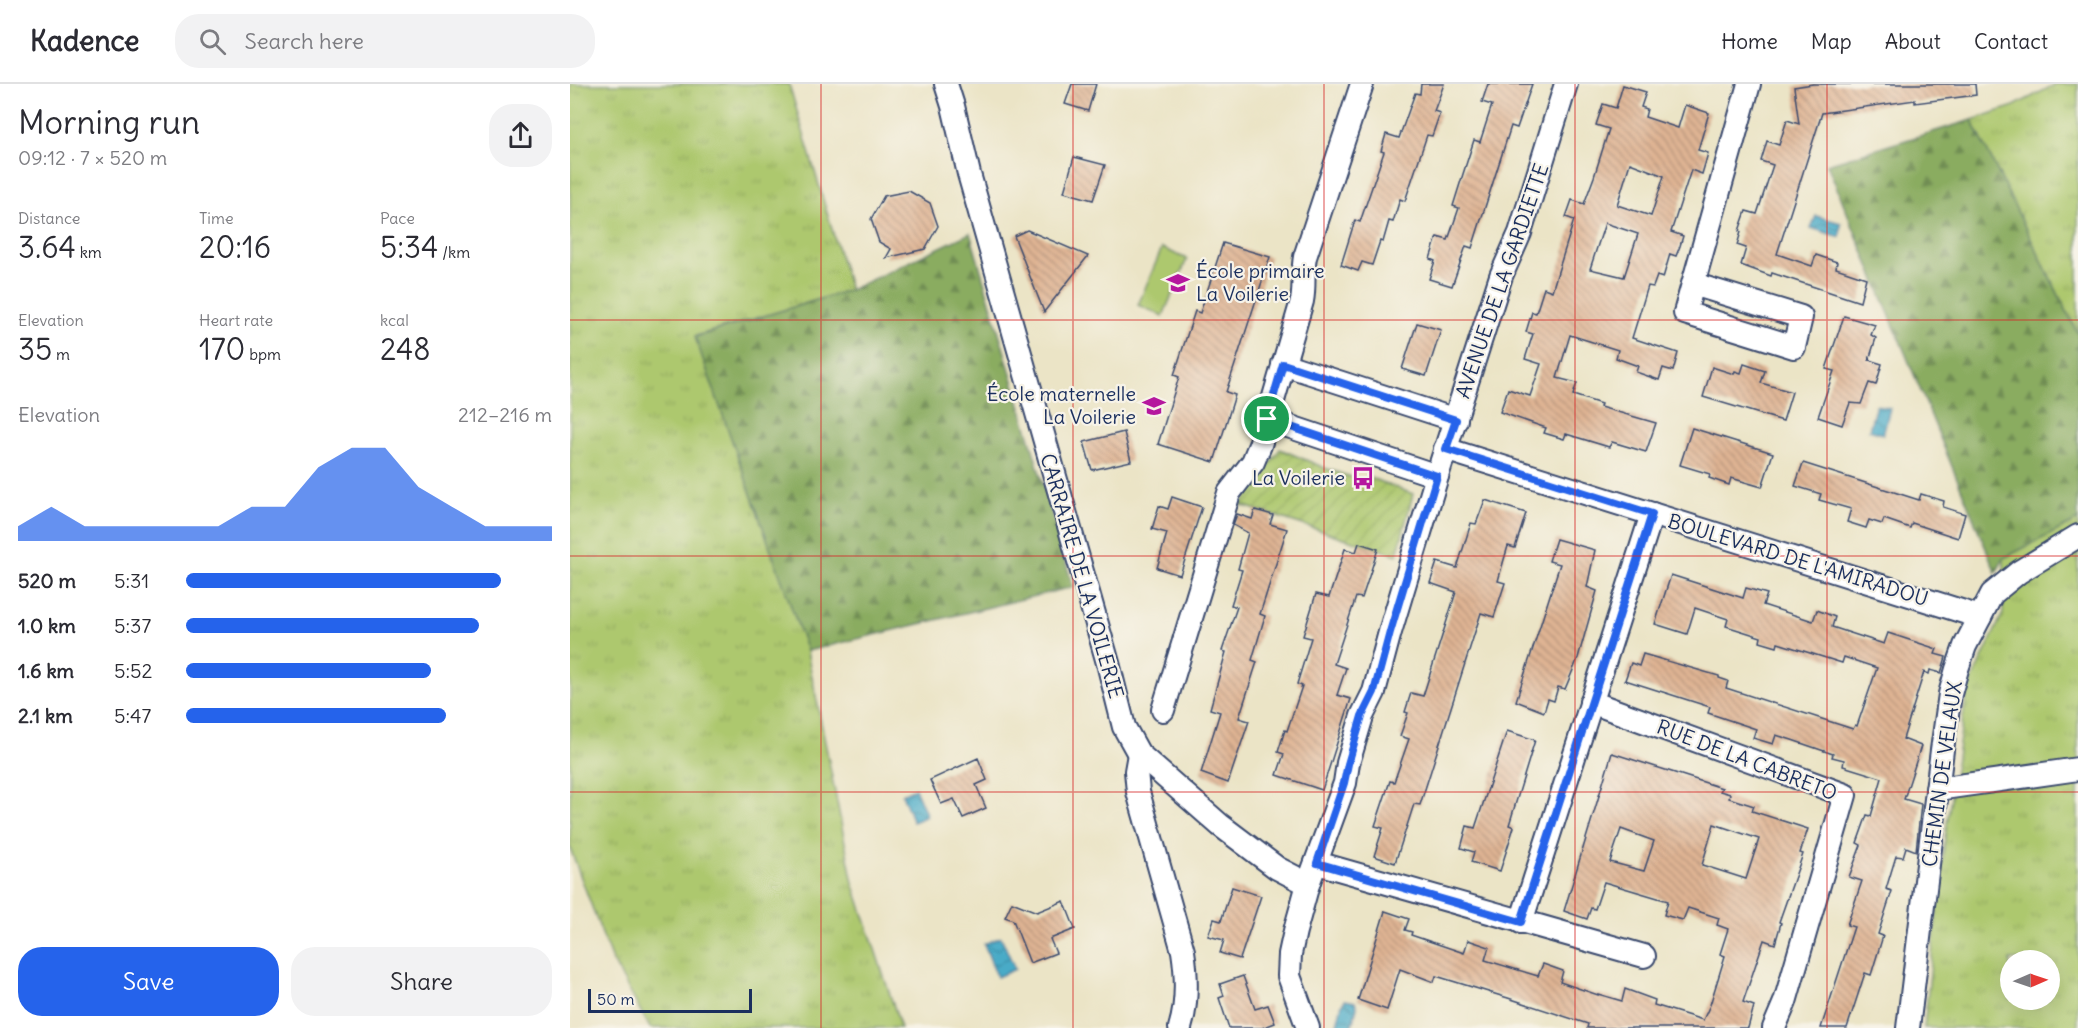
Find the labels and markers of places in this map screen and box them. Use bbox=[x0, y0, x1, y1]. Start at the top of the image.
place label: École primaire La Voilerie bbox=[1196, 258, 1324, 306]
school or university icon: École primaire La Voilerie bbox=[1165, 270, 1191, 296]
place label: École maternelle La Voilerie bbox=[987, 381, 1136, 429]
school or university icon: École maternelle La Voilerie bbox=[1141, 393, 1167, 419]
pin bbox=[1241, 393, 1292, 444]
place label: La Voilerie bbox=[1252, 465, 1345, 490]
bus stop icon: La Voilerie bbox=[1350, 465, 1376, 491]

